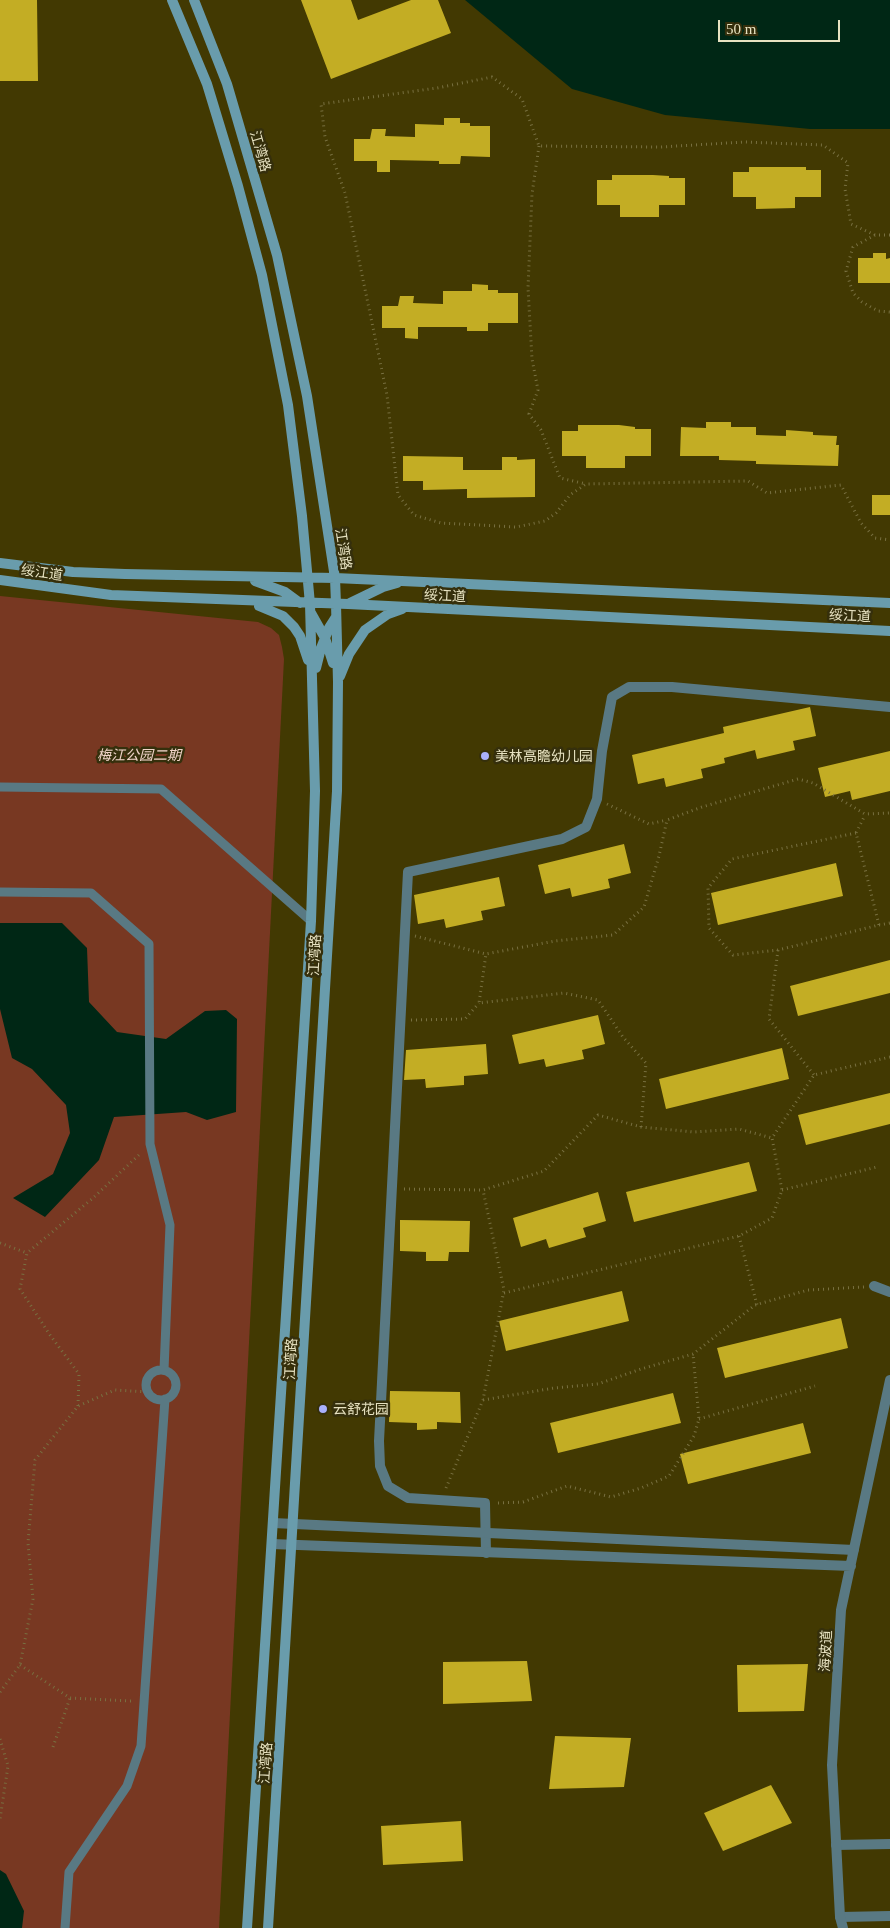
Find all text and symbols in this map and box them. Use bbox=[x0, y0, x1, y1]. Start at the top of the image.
scale bar bbox=[720, 10, 842, 42]
text: 50 m bbox=[726, 21, 756, 37]
street label: 江湾路 bbox=[247, 128, 275, 174]
street label: 江湾路 bbox=[332, 527, 356, 571]
street label: 绥江道 bbox=[20, 561, 64, 583]
street label: 绥江道 bbox=[424, 586, 466, 604]
street label: 绥江道 bbox=[829, 606, 871, 624]
park label: 梅江公园二期 bbox=[97, 747, 181, 763]
place label: 美林高瞻幼儿园 bbox=[495, 748, 593, 764]
marker: 美林高瞻幼儿园 bbox=[479, 750, 491, 762]
street label: 江湾路 bbox=[305, 934, 323, 976]
street label: 江湾路 bbox=[281, 1338, 299, 1380]
place label: 云舒花园 bbox=[333, 1401, 389, 1417]
marker: 云舒花园 bbox=[317, 1403, 329, 1415]
street label: 海波道 bbox=[816, 1630, 834, 1672]
street label: 江湾路 bbox=[255, 1741, 275, 1785]

